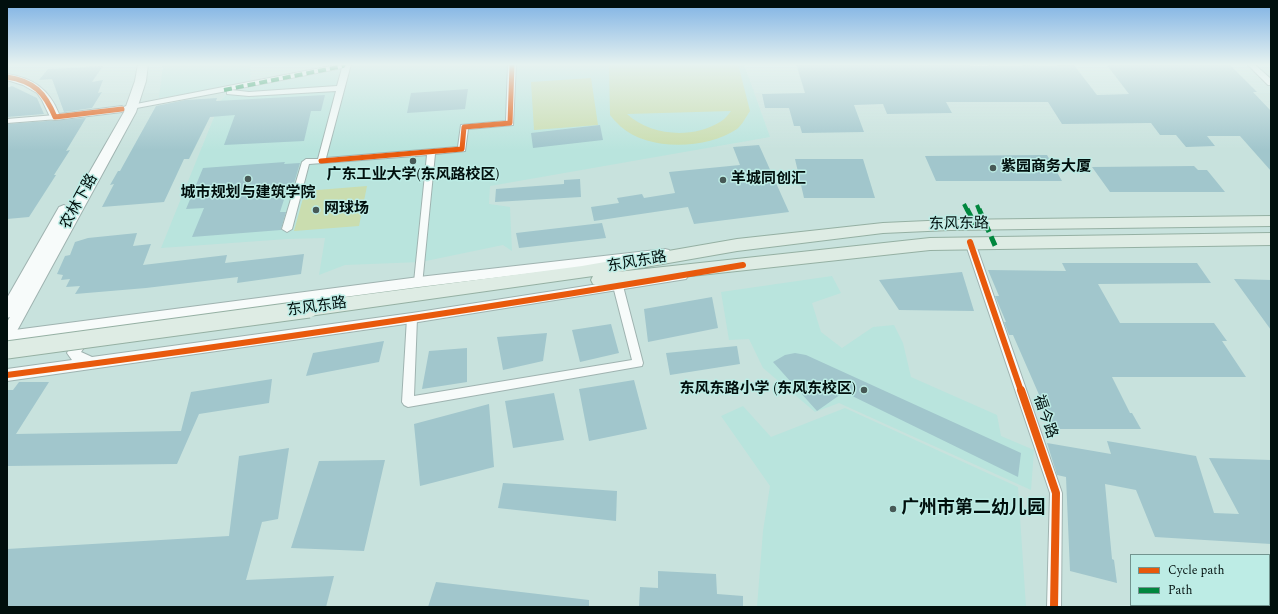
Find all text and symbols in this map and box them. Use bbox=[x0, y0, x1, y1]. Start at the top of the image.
marker: 广东工业大学(东风路校区) bbox=[408, 156, 418, 166]
place label: 紫园商务大厦 bbox=[1001, 159, 1091, 177]
marker: 紫园商务大厦 bbox=[988, 163, 998, 173]
place label: 广东工业大学(东风路校区) bbox=[327, 167, 499, 185]
street label: 农林下路 bbox=[58, 171, 102, 233]
place label: 羊城同创汇 bbox=[731, 171, 806, 189]
marker: 城市规划与建筑学院 bbox=[243, 174, 253, 184]
marker: 羊城同创汇 bbox=[718, 175, 728, 185]
place label: 城市规划与建筑学院 bbox=[181, 185, 315, 203]
place label: 网球场 bbox=[324, 201, 369, 219]
marker: 网球场 bbox=[311, 205, 321, 215]
street label: 东风东路 bbox=[929, 215, 989, 235]
street label: 东风东路 bbox=[606, 249, 668, 277]
street label: 东风东路 bbox=[286, 295, 348, 321]
place label: 东风东路小学 (东风东校区) bbox=[679, 381, 856, 399]
marker: 东风东路小学 (东风东校区) bbox=[859, 385, 869, 395]
street label: 福今路 bbox=[1028, 393, 1060, 441]
place label: 广州市第二幼儿园 bbox=[901, 498, 1045, 520]
marker: 广州市第二幼儿园 bbox=[888, 504, 898, 514]
legend bbox=[1130, 554, 1270, 606]
text: Cycle path bbox=[1168, 561, 1225, 580]
text: Path bbox=[1168, 581, 1193, 600]

